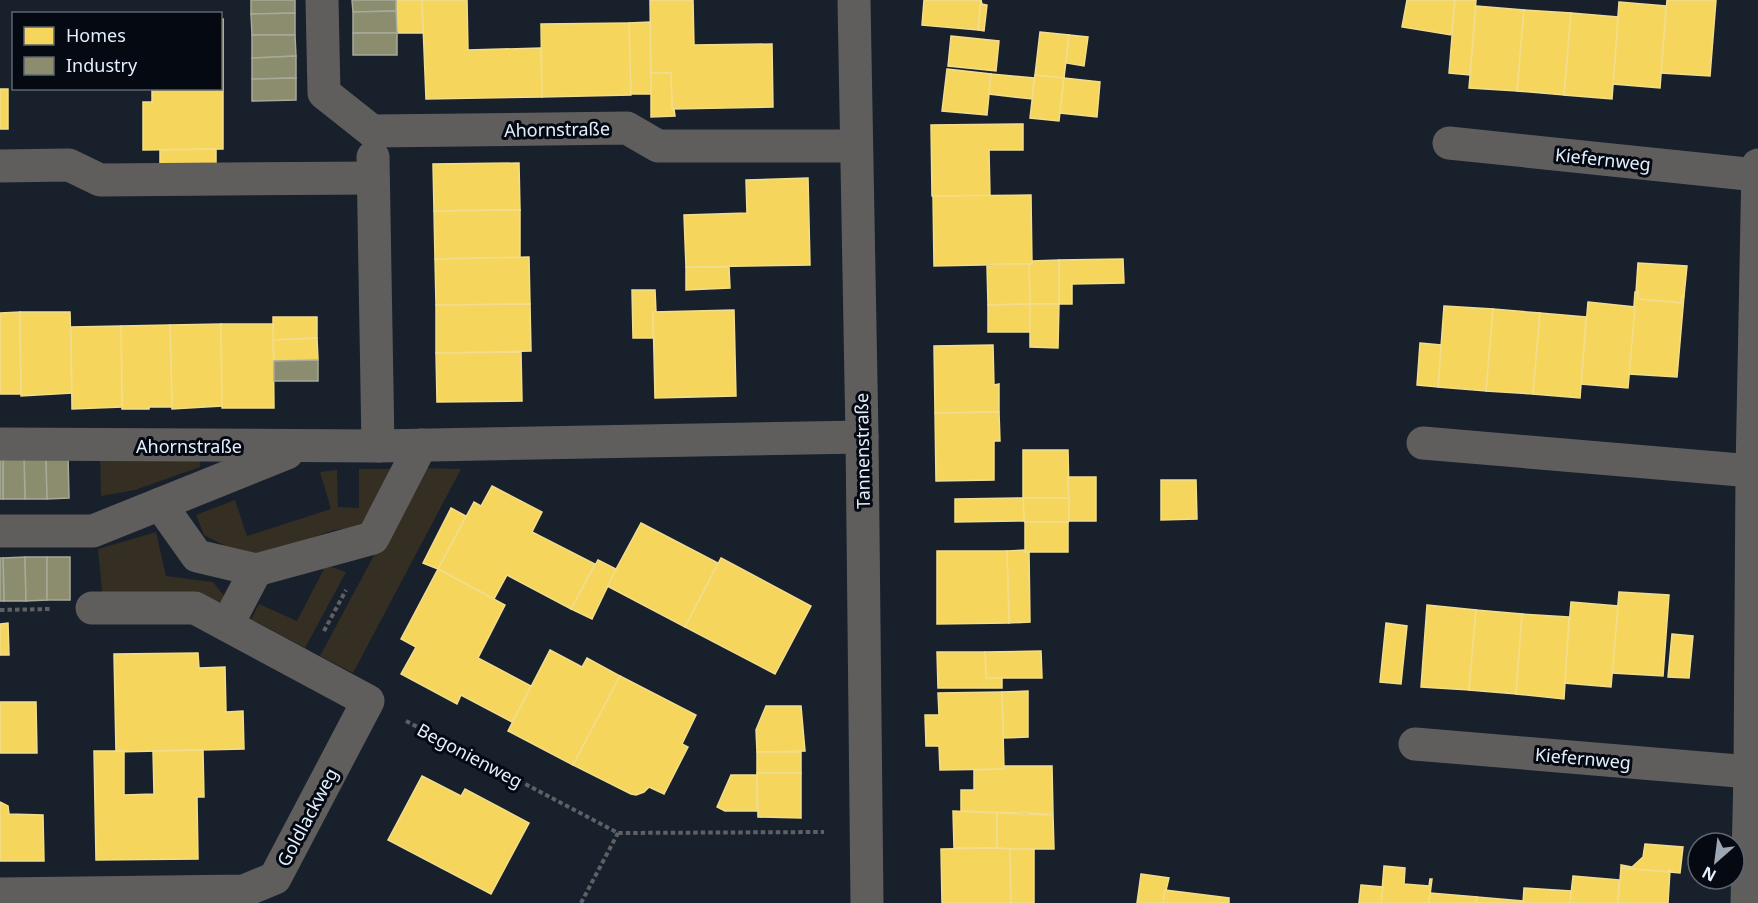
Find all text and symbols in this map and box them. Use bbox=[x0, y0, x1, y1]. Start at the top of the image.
legend bbox=[12, 12, 222, 90]
text: Homes bbox=[66, 23, 126, 47]
text: Industry bbox=[66, 53, 138, 77]
street label: Ahornstraße bbox=[504, 116, 610, 142]
street label: Kiefernweg bbox=[1554, 142, 1652, 176]
street label: Tannenstraße bbox=[849, 393, 875, 509]
street label: Ahornstraße bbox=[136, 434, 242, 458]
street label: Begonienweg bbox=[413, 717, 527, 793]
street label: Kiefernweg bbox=[1534, 742, 1632, 774]
street label: Goldlackweg bbox=[271, 764, 343, 870]
north arrow bbox=[1686, 831, 1746, 891]
text: N bbox=[1698, 861, 1720, 887]

